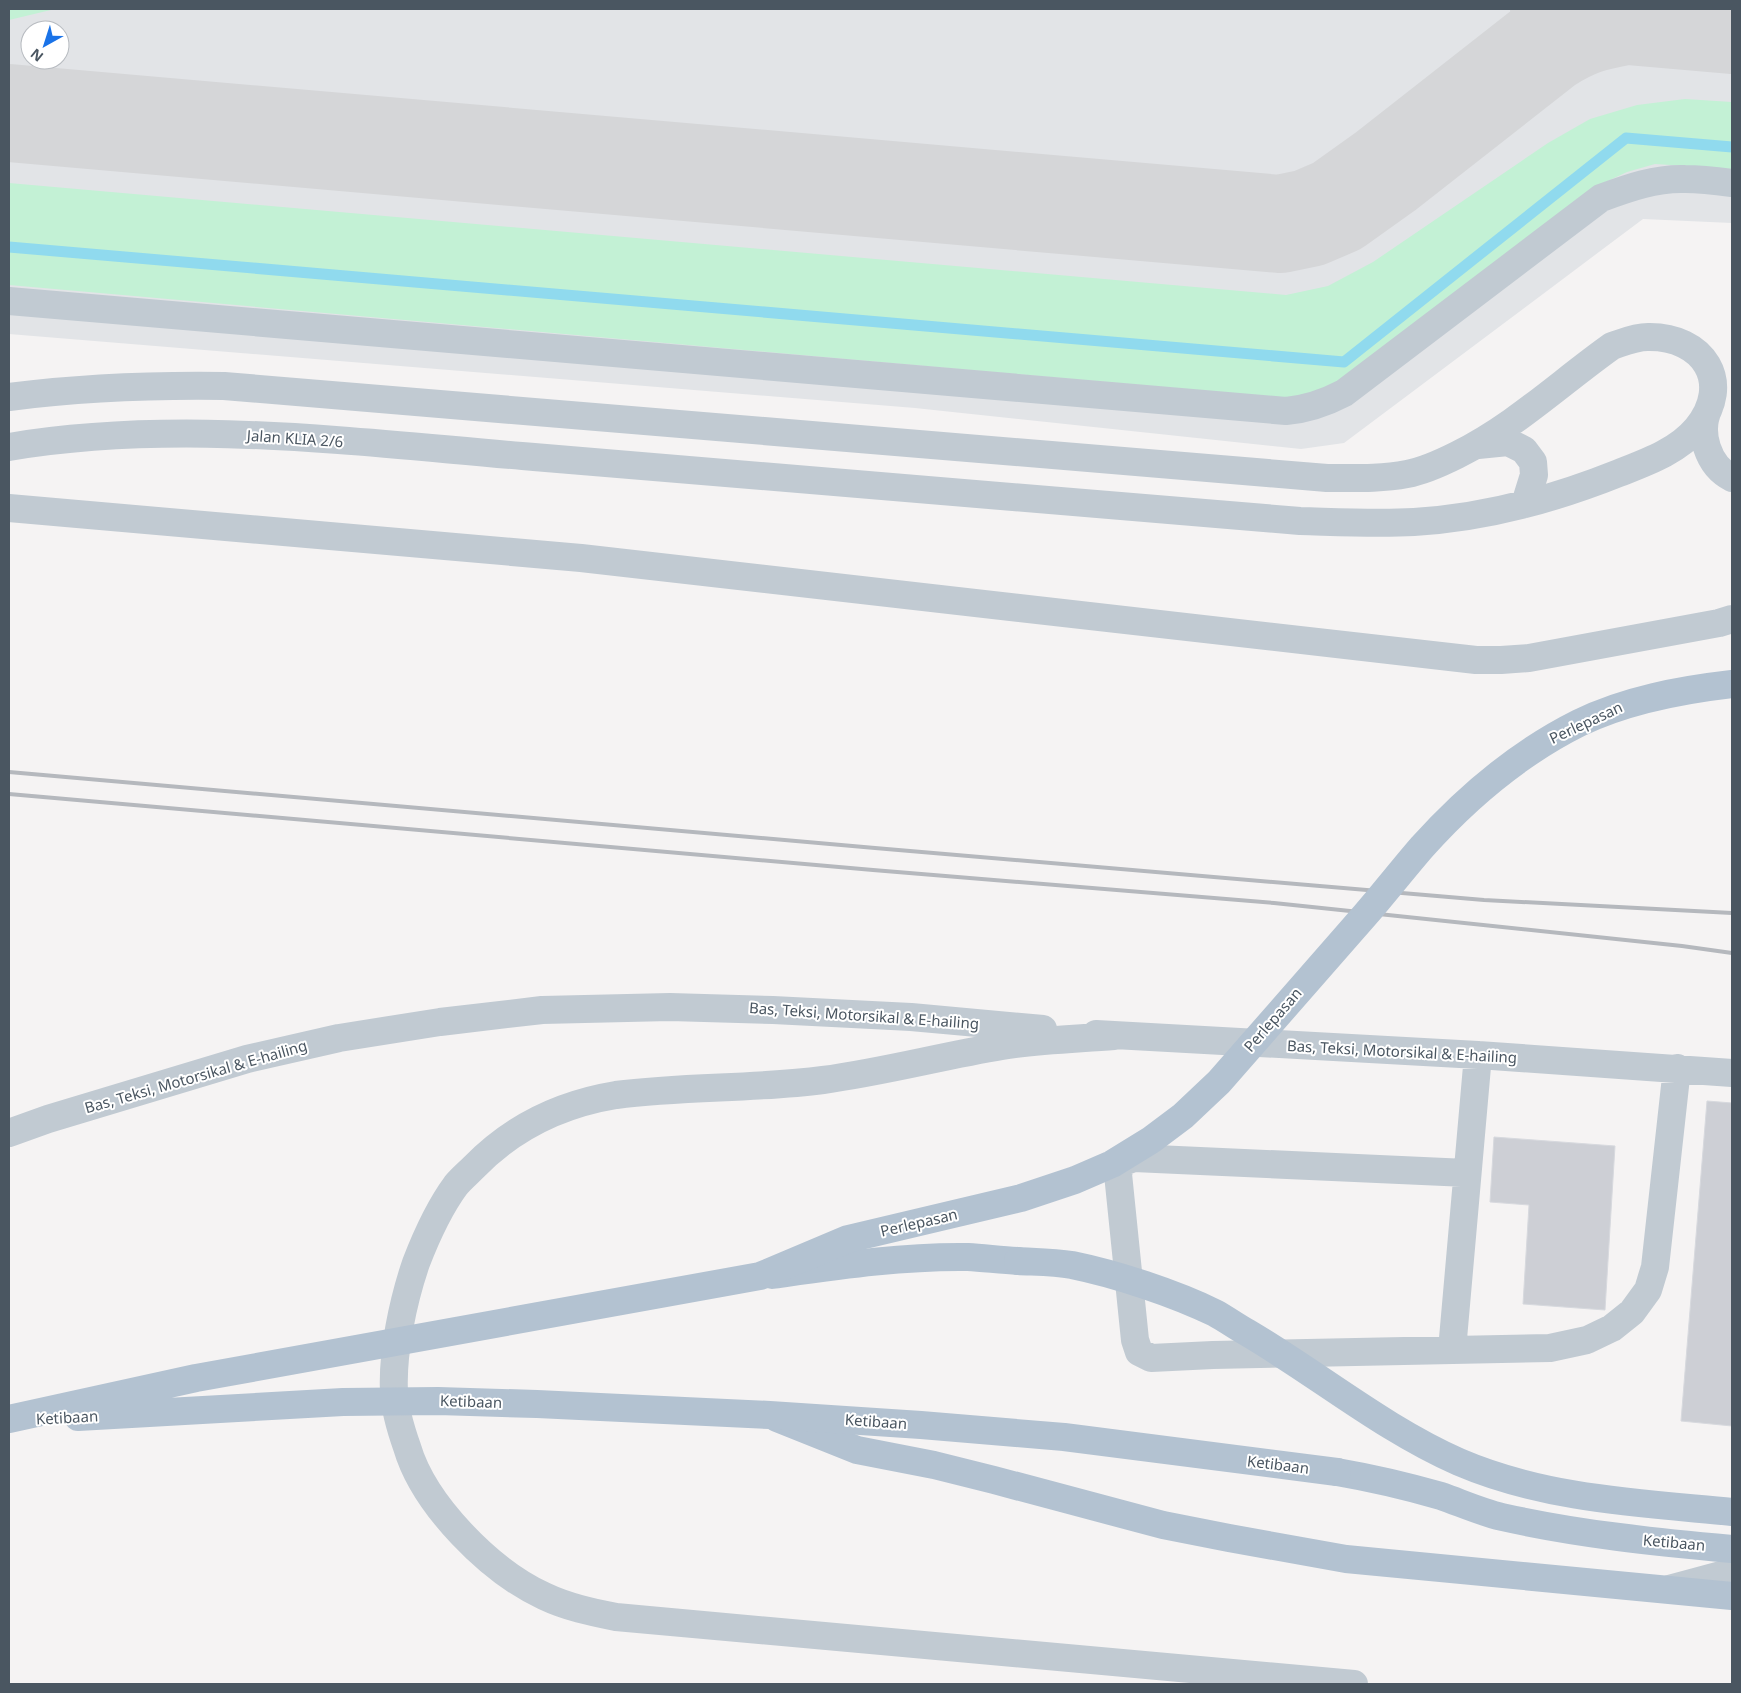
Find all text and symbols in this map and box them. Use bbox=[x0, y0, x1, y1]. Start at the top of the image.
north arrow bbox=[20, 20, 70, 70]
text: N bbox=[26, 45, 47, 66]
street label: Jalan KLIA 2/6 bbox=[244, 425, 344, 451]
street label: Perlepasan bbox=[1546, 696, 1625, 748]
street label: Perlepasan bbox=[1239, 983, 1306, 1056]
street label: Bas, Teksi, Motorsikal & E-hailing bbox=[748, 997, 980, 1033]
street label: Bas, Teksi, Motorsikal & E-hailing bbox=[82, 1035, 309, 1117]
street label: Bas, Teksi, Motorsikal & E-hailing bbox=[1286, 1035, 1518, 1067]
street label: Perlepasan bbox=[878, 1203, 959, 1241]
street label: Ketibaan bbox=[440, 1390, 503, 1412]
street label: Ketibaan bbox=[35, 1405, 99, 1429]
street label: Ketibaan bbox=[844, 1409, 908, 1433]
street label: Ketibaan bbox=[1246, 1450, 1310, 1478]
street label: Ketibaan bbox=[1642, 1529, 1706, 1555]

